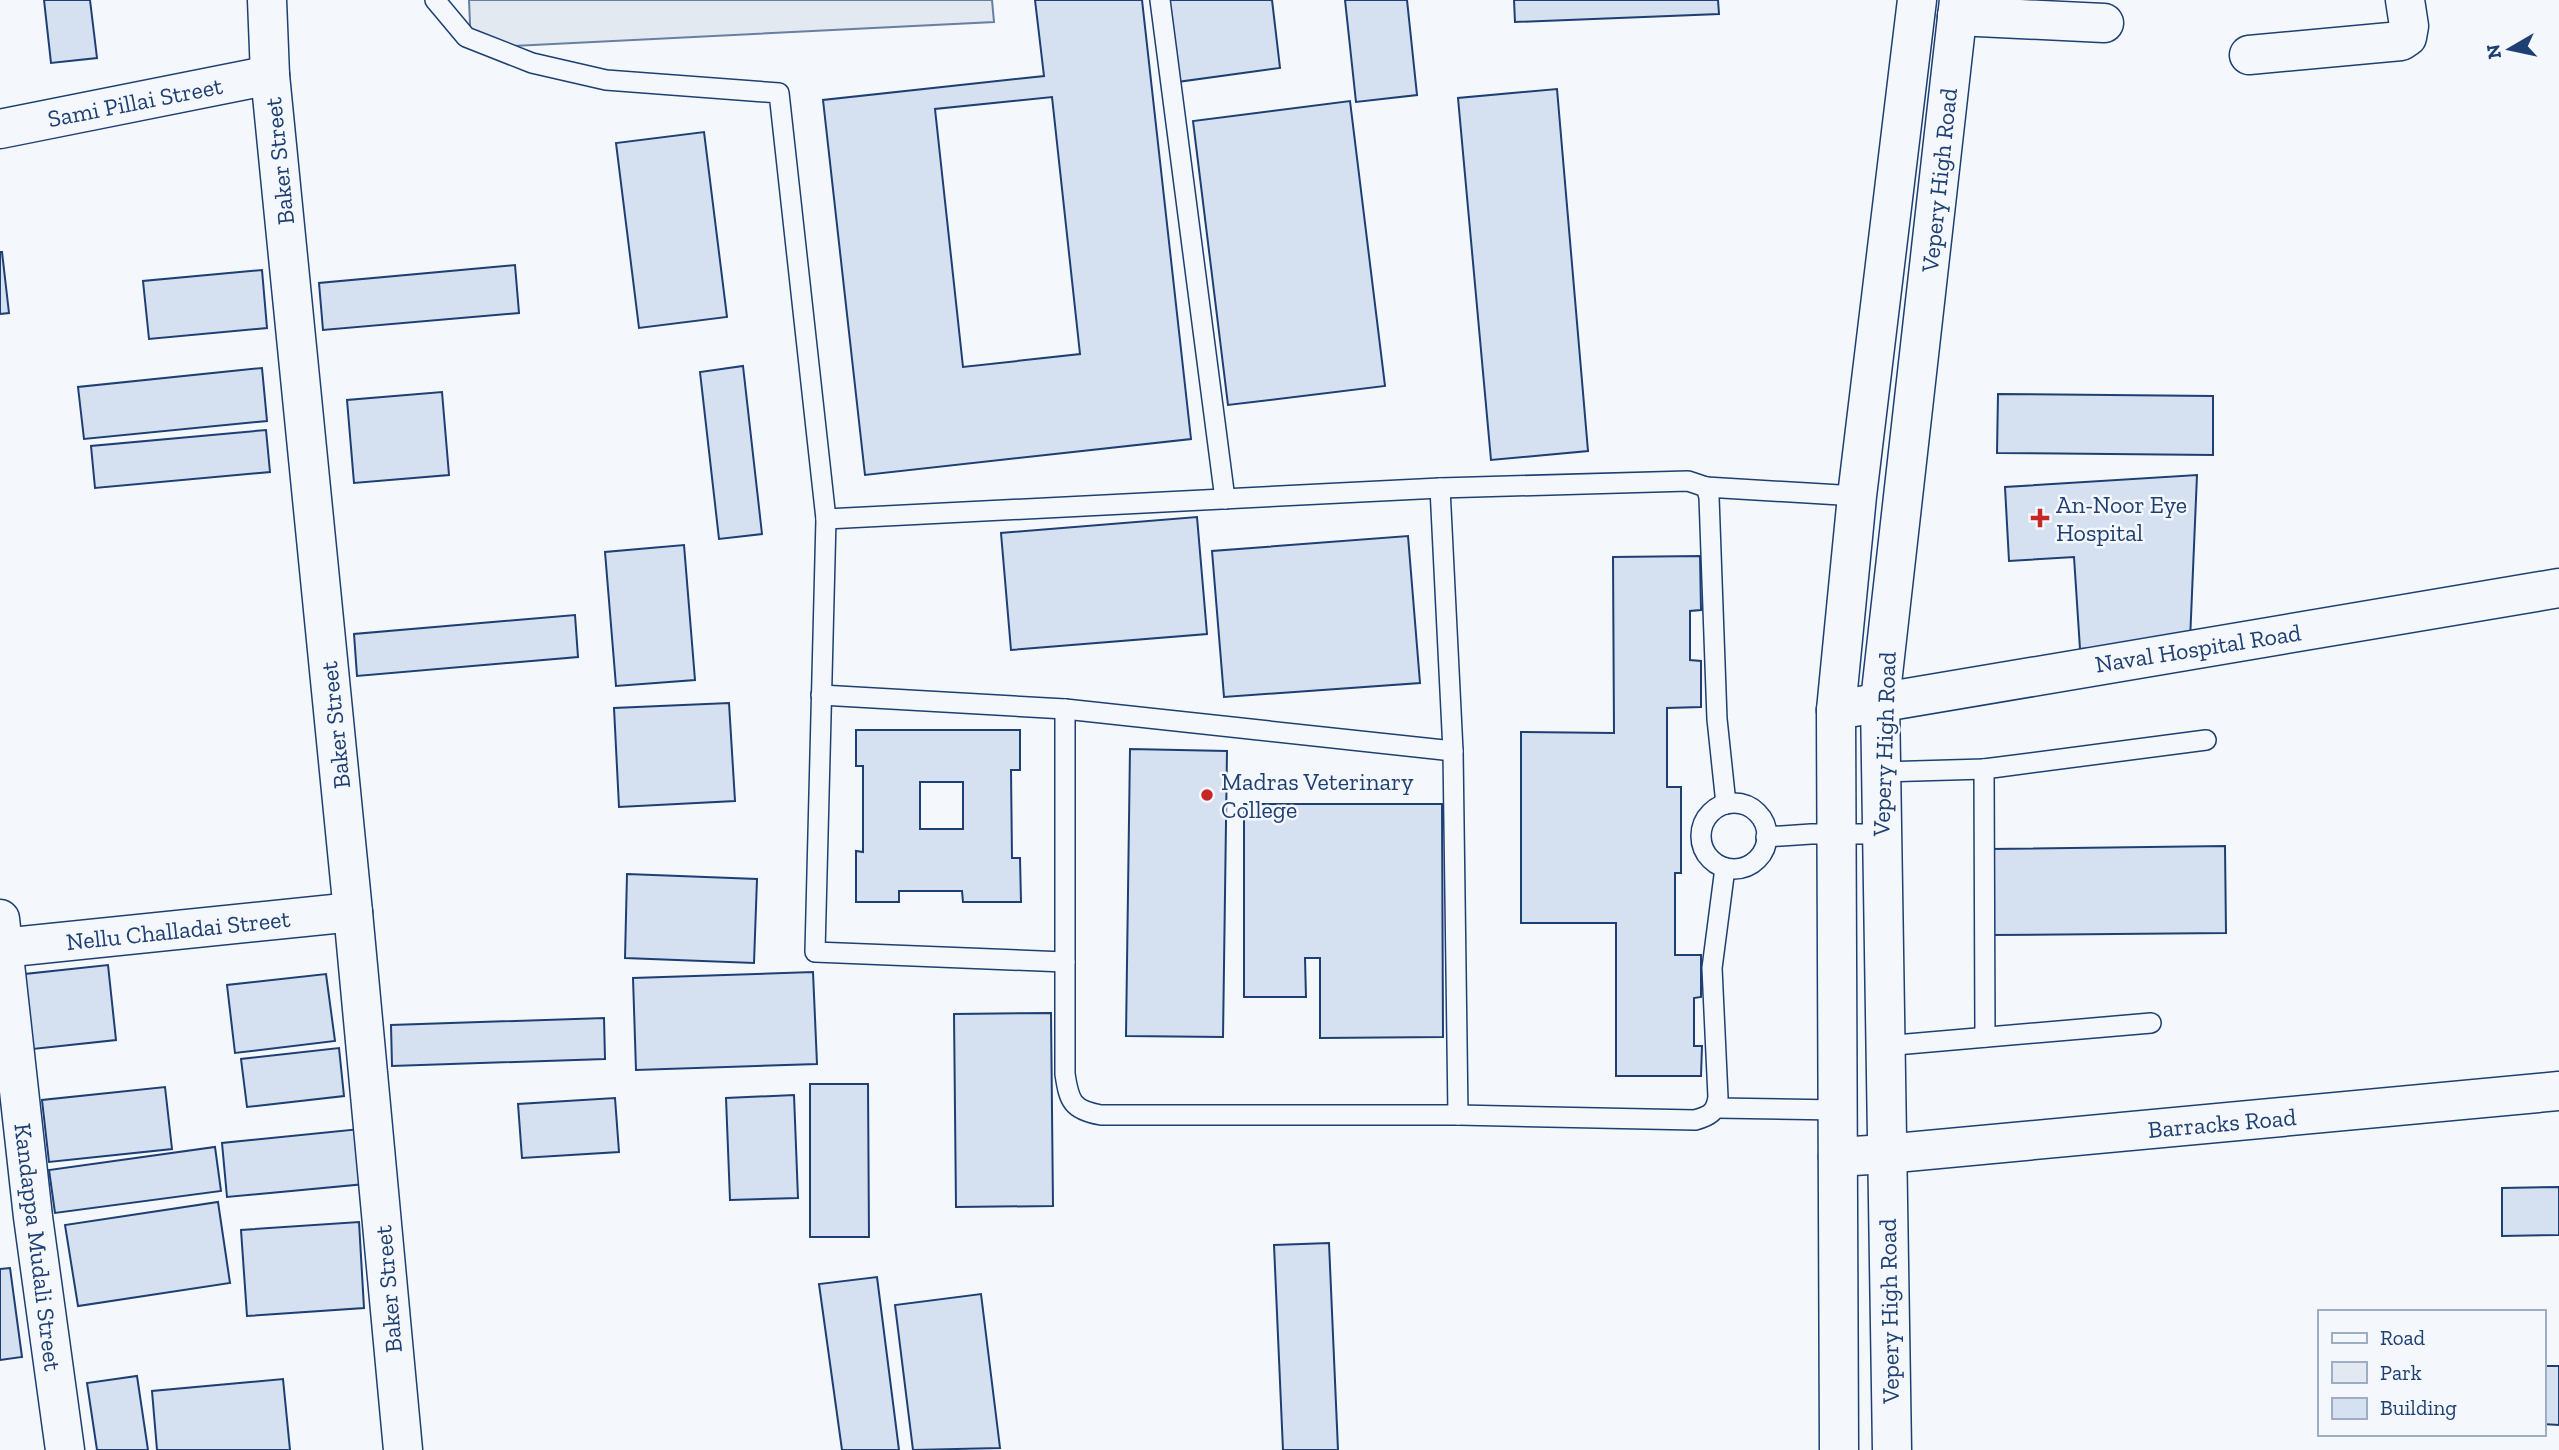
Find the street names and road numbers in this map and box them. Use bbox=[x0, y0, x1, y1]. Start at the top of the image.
street label: Sami Pillai Street bbox=[45, 71, 225, 133]
street label: Vepery High Road bbox=[1915, 86, 1963, 275]
street label: Baker Street bbox=[258, 96, 300, 226]
street label: Naval Hospital Road bbox=[2093, 617, 2303, 679]
street label: Vepery High Road bbox=[1866, 651, 1902, 838]
street label: Baker Street bbox=[314, 660, 356, 790]
street label: Nellu Challadai Street bbox=[64, 904, 292, 956]
street label: Barracks Road bbox=[2147, 1102, 2297, 1144]
street label: Kandappa Mudali Street bbox=[8, 1121, 68, 1373]
street label: Vepery High Road bbox=[1873, 1218, 1905, 1405]
street label: Baker Street bbox=[368, 1224, 408, 1354]

